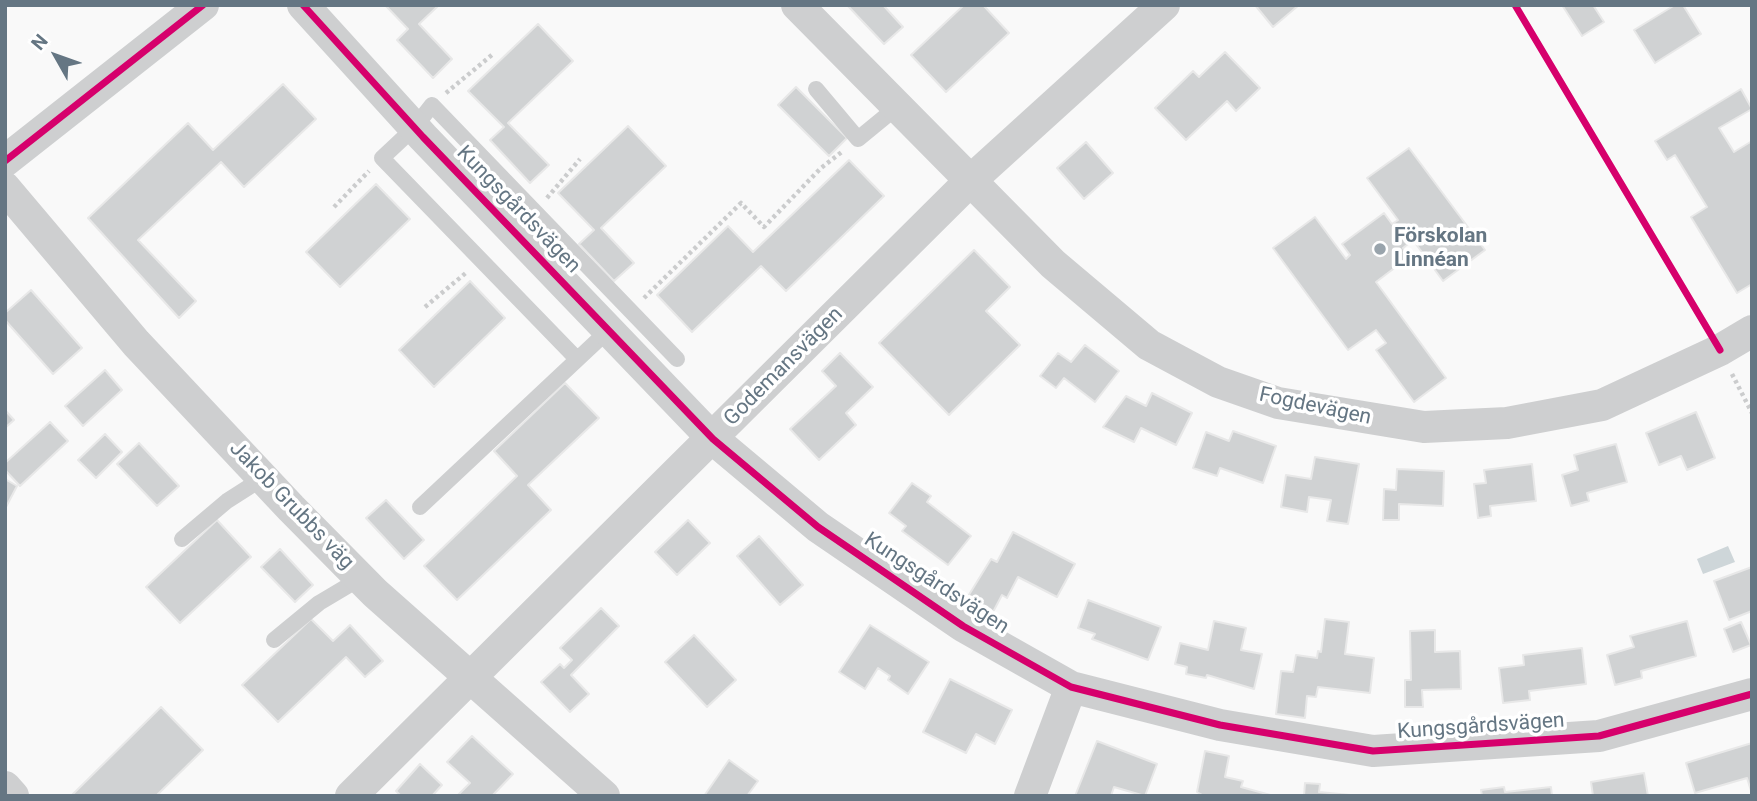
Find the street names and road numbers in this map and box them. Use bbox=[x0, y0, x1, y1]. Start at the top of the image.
street label: Kungsgårdsvägen bbox=[451, 141, 585, 279]
street label: Godemansvägen bbox=[719, 302, 849, 432]
street label: Fogdevägen bbox=[1257, 383, 1373, 431]
street label: Jakob Grubbs väg bbox=[223, 437, 359, 575]
street label: Kungsgårdsvägen bbox=[859, 528, 1013, 640]
street label: Kungsgårdsvägen bbox=[1397, 709, 1565, 745]

